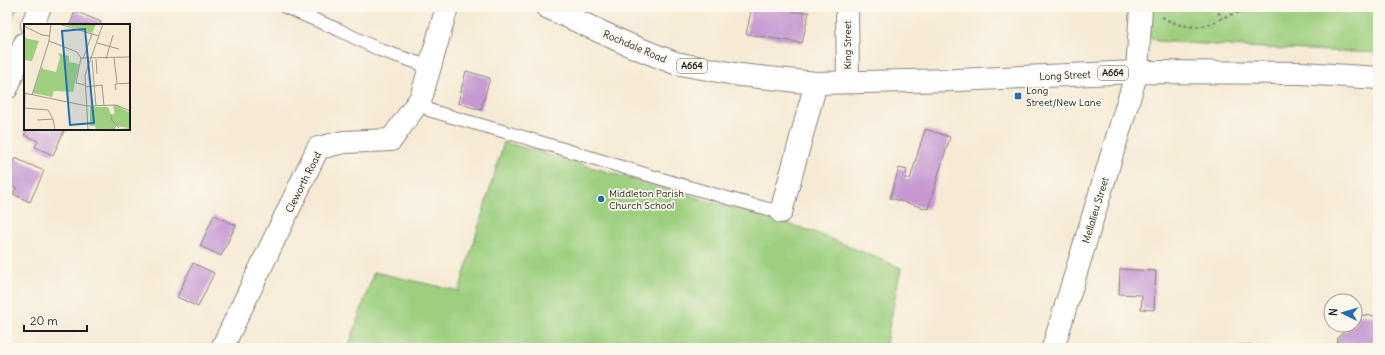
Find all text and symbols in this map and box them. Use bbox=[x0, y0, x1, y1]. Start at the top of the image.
street label: King Street bbox=[841, 20, 854, 69]
inset map bbox=[24, 24, 130, 130]
street label: Rochdale Road bbox=[601, 27, 669, 66]
road number: A664 bbox=[677, 59, 707, 73]
road number: A664 bbox=[1098, 66, 1128, 80]
street label: Long Street bbox=[1039, 68, 1092, 83]
place label: Long Street/New Lane bbox=[1026, 84, 1101, 109]
marker: Long Street/New Lane bbox=[1013, 91, 1023, 101]
street label: Cleworth Road bbox=[283, 149, 324, 215]
street label: Mellalieu Street bbox=[1079, 175, 1112, 245]
place label: Middleton Parish Church School bbox=[609, 187, 684, 212]
marker: Middleton Parish Church School bbox=[596, 194, 606, 204]
north arrow bbox=[1323, 293, 1363, 333]
scale bar bbox=[24, 307, 87, 333]
text: N bbox=[1326, 308, 1340, 317]
text: 20 m bbox=[30, 313, 58, 328]

